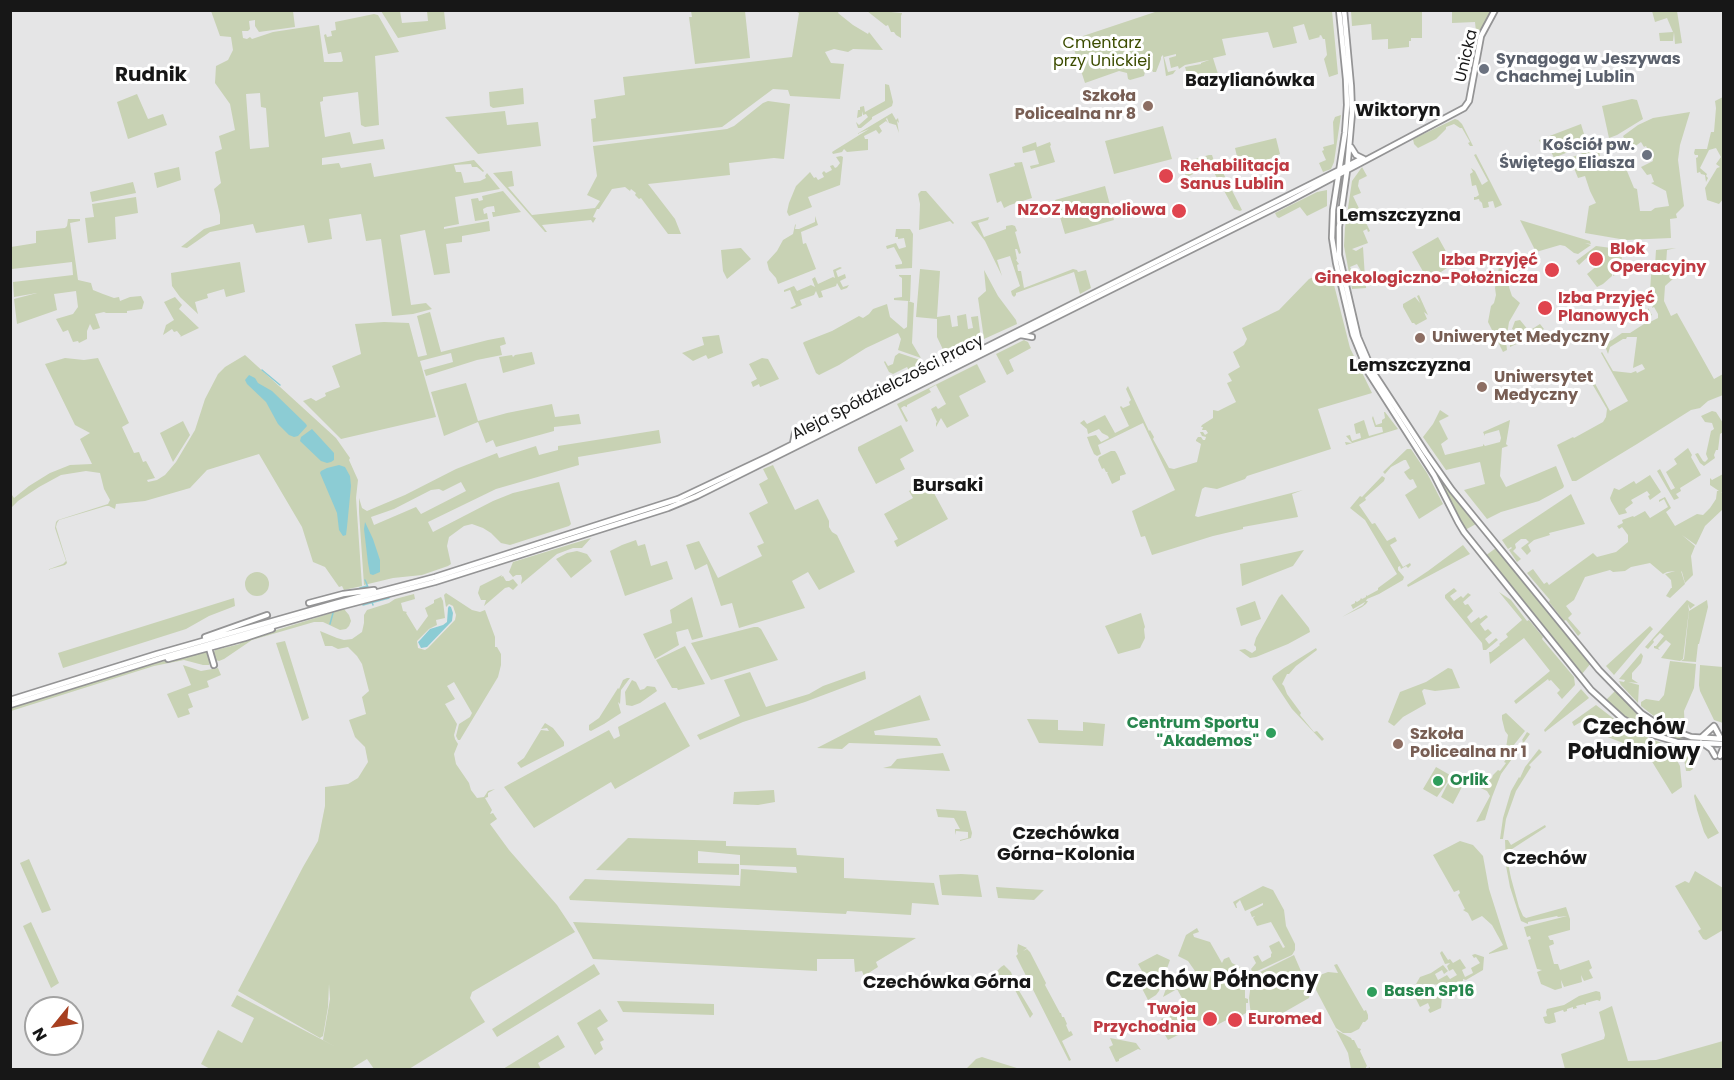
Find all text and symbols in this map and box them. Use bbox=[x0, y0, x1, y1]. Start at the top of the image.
street label: Unicka bbox=[1452, 28, 1482, 84]
park label: Cmentarz przy Unickiej bbox=[1053, 34, 1151, 72]
place label: Synagoga w Jeszywas Chachmej Lublin bbox=[1496, 50, 1681, 88]
marker: Synagoga w Jeszywas Chachmej Lublin bbox=[1477, 62, 1491, 76]
district label: Rudnik bbox=[115, 64, 187, 88]
district label: Bazylianówka bbox=[1185, 70, 1315, 92]
place label: Szkoła Policealna nr 8 bbox=[1015, 87, 1136, 125]
marker: Szkoła Policealna nr 8 bbox=[1141, 99, 1155, 113]
district label: Wiktoryn bbox=[1355, 100, 1441, 122]
place label: Kościół pw. Świętego Eliasza bbox=[1499, 136, 1635, 174]
marker: Kościół pw. Świętego Eliasza bbox=[1640, 148, 1654, 162]
place label: Rehabilitacja Sanus Lublin bbox=[1180, 157, 1290, 195]
marker: Rehabilitacja Sanus Lublin bbox=[1157, 167, 1175, 185]
place label: NZOZ Magnoliowa bbox=[1017, 201, 1166, 221]
marker: NZOZ Magnoliowa bbox=[1170, 202, 1188, 220]
district label: Lemszczyzna bbox=[1339, 205, 1461, 227]
place label: Blok Operacyjny bbox=[1610, 240, 1706, 278]
marker: Blok Operacyjny bbox=[1587, 250, 1605, 268]
place label: Izba Przyjęć Ginekologiczno-Położnicza bbox=[1315, 251, 1538, 289]
marker: Izba Przyjęć Ginekologiczno-Położnicza bbox=[1543, 261, 1561, 279]
place label: Izba Przyjęć Planowych bbox=[1558, 289, 1655, 327]
marker: Izba Przyjęć Planowych bbox=[1536, 299, 1554, 317]
place label: Uniwerytet Medyczny bbox=[1432, 328, 1610, 348]
street label: Aleja Spółdzielczości Pracy bbox=[789, 331, 987, 445]
marker: Uniwerytet Medyczny bbox=[1413, 331, 1427, 345]
district label: Lemszczyzna bbox=[1349, 355, 1471, 377]
place label: Uniwersytet Medyczny bbox=[1494, 368, 1593, 406]
marker: Uniwersytet Medyczny bbox=[1475, 380, 1489, 394]
district label: Bursaki bbox=[913, 475, 983, 497]
place label: Centrum Sportu "Akademos" bbox=[1127, 714, 1259, 752]
district label: Czechów Południowy bbox=[1568, 715, 1700, 766]
place label: Szkoła Policealna nr 1 bbox=[1410, 725, 1527, 763]
marker: Centrum Sportu "Akademos" bbox=[1264, 726, 1278, 740]
marker: Szkoła Policealna nr 1 bbox=[1391, 737, 1405, 751]
place label: Orlik bbox=[1450, 771, 1489, 791]
marker: Orlik bbox=[1431, 774, 1445, 788]
district label: Czechówka Górna-Kolonia bbox=[997, 823, 1135, 866]
district label: Czechów bbox=[1503, 848, 1587, 870]
district label: Czechów Północny bbox=[1106, 968, 1318, 994]
district label: Czechówka Górna bbox=[863, 972, 1031, 994]
place label: Basen SP16 bbox=[1384, 982, 1474, 1002]
marker: Basen SP16 bbox=[1365, 985, 1379, 999]
north arrow bbox=[24, 996, 84, 1056]
place label: Twoja Przychodnia bbox=[1093, 1000, 1196, 1038]
marker: Twoja Przychodnia bbox=[1201, 1010, 1219, 1028]
place label: Euromed bbox=[1248, 1010, 1322, 1030]
marker: Euromed bbox=[1226, 1011, 1244, 1029]
text: N bbox=[27, 1023, 53, 1045]

